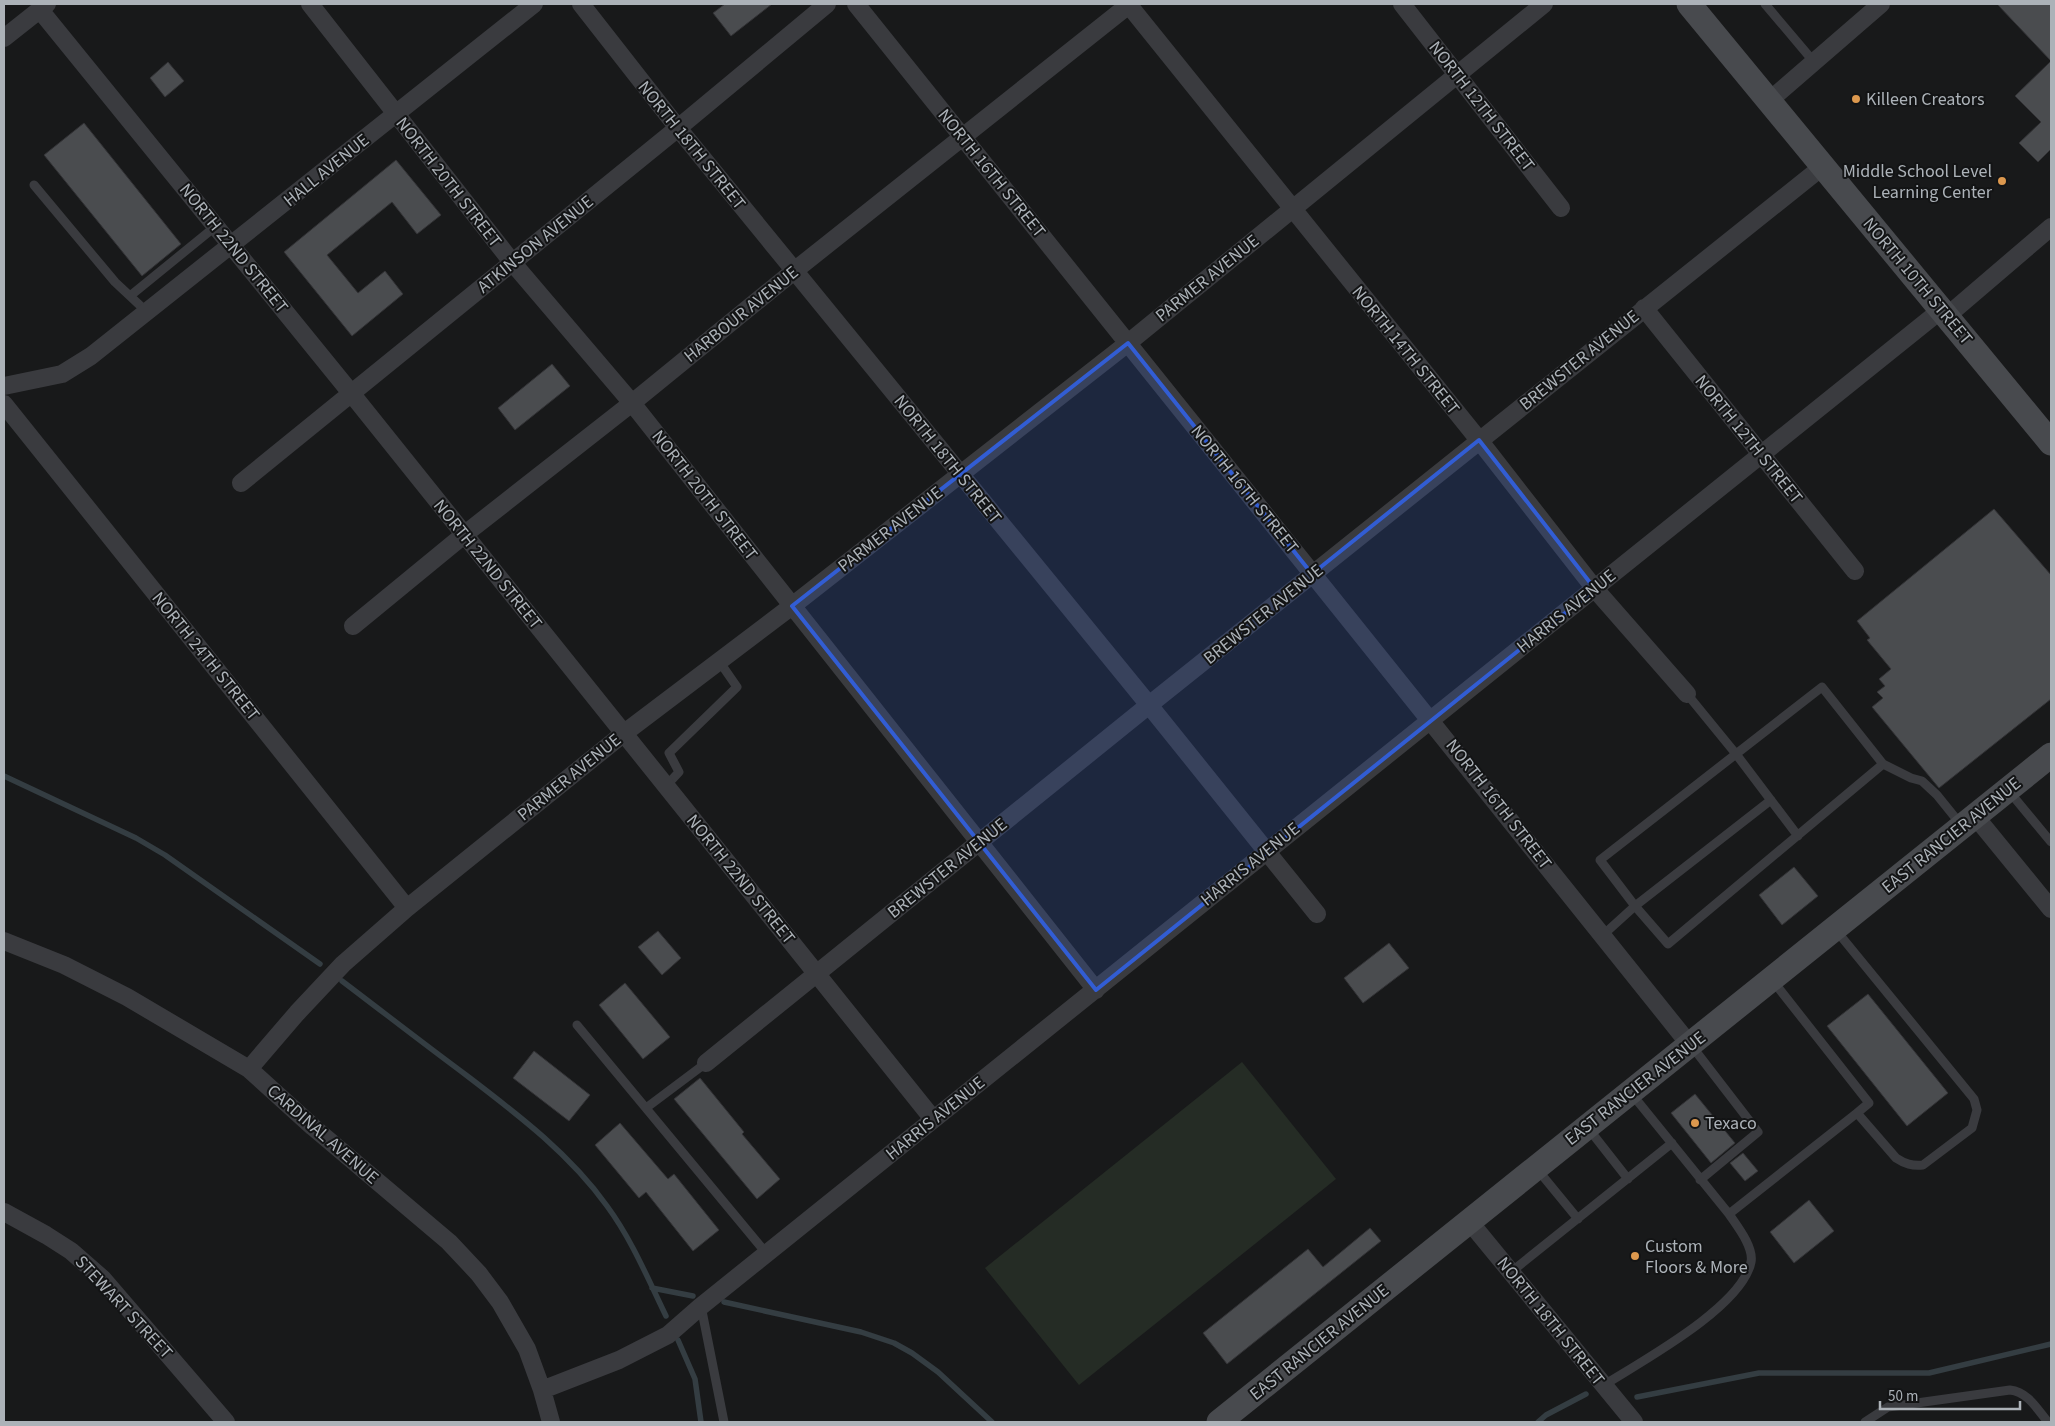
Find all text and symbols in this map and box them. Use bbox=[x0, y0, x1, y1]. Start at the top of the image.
street label: NORTH 12TH STREET bbox=[1423, 36, 1541, 177]
street label: NORTH 18TH STREET bbox=[632, 76, 752, 215]
place label: Killeen Creators bbox=[1866, 87, 1985, 112]
marker: Killeen Creators bbox=[1850, 93, 1862, 105]
street label: NORTH 16TH STREET bbox=[932, 104, 1052, 243]
street label: NORTH 20TH STREET bbox=[390, 112, 508, 253]
street label: HALL AVENUE bbox=[278, 128, 374, 213]
place label: Middle School Level Learning Center bbox=[1843, 159, 1993, 205]
marker: Middle School Level Learning Center bbox=[1996, 175, 2008, 187]
street label: NORTH 22ND STREET bbox=[173, 178, 294, 319]
street label: ATKINSON AVENUE bbox=[472, 190, 599, 299]
street label: NORTH 10TH STREET bbox=[1857, 212, 1979, 351]
street label: PARMER AVENUE bbox=[1150, 229, 1264, 328]
street label: HARBOUR AVENUE bbox=[679, 260, 804, 368]
street label: NORTH 14TH STREET bbox=[1346, 281, 1466, 420]
street label: BREWSTER AVENUE bbox=[1514, 304, 1645, 417]
street label: NORTH 12TH STREET bbox=[1689, 370, 1809, 509]
street label: NORTH 18TH STREET bbox=[888, 390, 1008, 529]
street label: NORTH 16TH STREET bbox=[1185, 420, 1305, 559]
street label: NORTH 20TH STREET bbox=[646, 425, 764, 566]
street label: PARMER AVENUE bbox=[833, 481, 948, 578]
street label: NORTH 22ND STREET bbox=[427, 494, 548, 635]
street label: BREWSTER AVENUE bbox=[1198, 558, 1329, 671]
street label: HARRIS AVENUE bbox=[1511, 564, 1621, 659]
street label: NORTH 24TH STREET bbox=[146, 587, 266, 726]
street label: PARMER AVENUE bbox=[512, 728, 626, 827]
street label: NORTH 16TH STREET bbox=[1440, 734, 1558, 875]
street label: EAST RANCIER AVENUE bbox=[1876, 771, 2026, 899]
street label: NORTH 22ND STREET bbox=[680, 809, 801, 950]
street label: BREWSTER AVENUE bbox=[882, 812, 1013, 925]
street label: HARRIS AVENUE bbox=[1195, 817, 1305, 912]
street label: EAST RANCIER AVENUE bbox=[1560, 1025, 1711, 1151]
street label: HARRIS AVENUE bbox=[880, 1071, 990, 1166]
street label: CARDINAL AVENUE bbox=[261, 1079, 384, 1190]
place label: Texaco bbox=[1705, 1111, 1757, 1136]
marker: Texaco bbox=[1689, 1117, 1701, 1129]
place label: Custom Floors & More bbox=[1645, 1234, 1748, 1280]
street label: STEWART STREET bbox=[69, 1250, 178, 1365]
marker: Custom Floors & More bbox=[1629, 1250, 1641, 1262]
street label: NORTH 18TH STREET bbox=[1491, 1252, 1611, 1391]
street label: EAST RANCIER AVENUE bbox=[1244, 1278, 1394, 1406]
scale bar bbox=[1880, 1378, 2020, 1410]
text: 50 m bbox=[1888, 1386, 1918, 1407]

